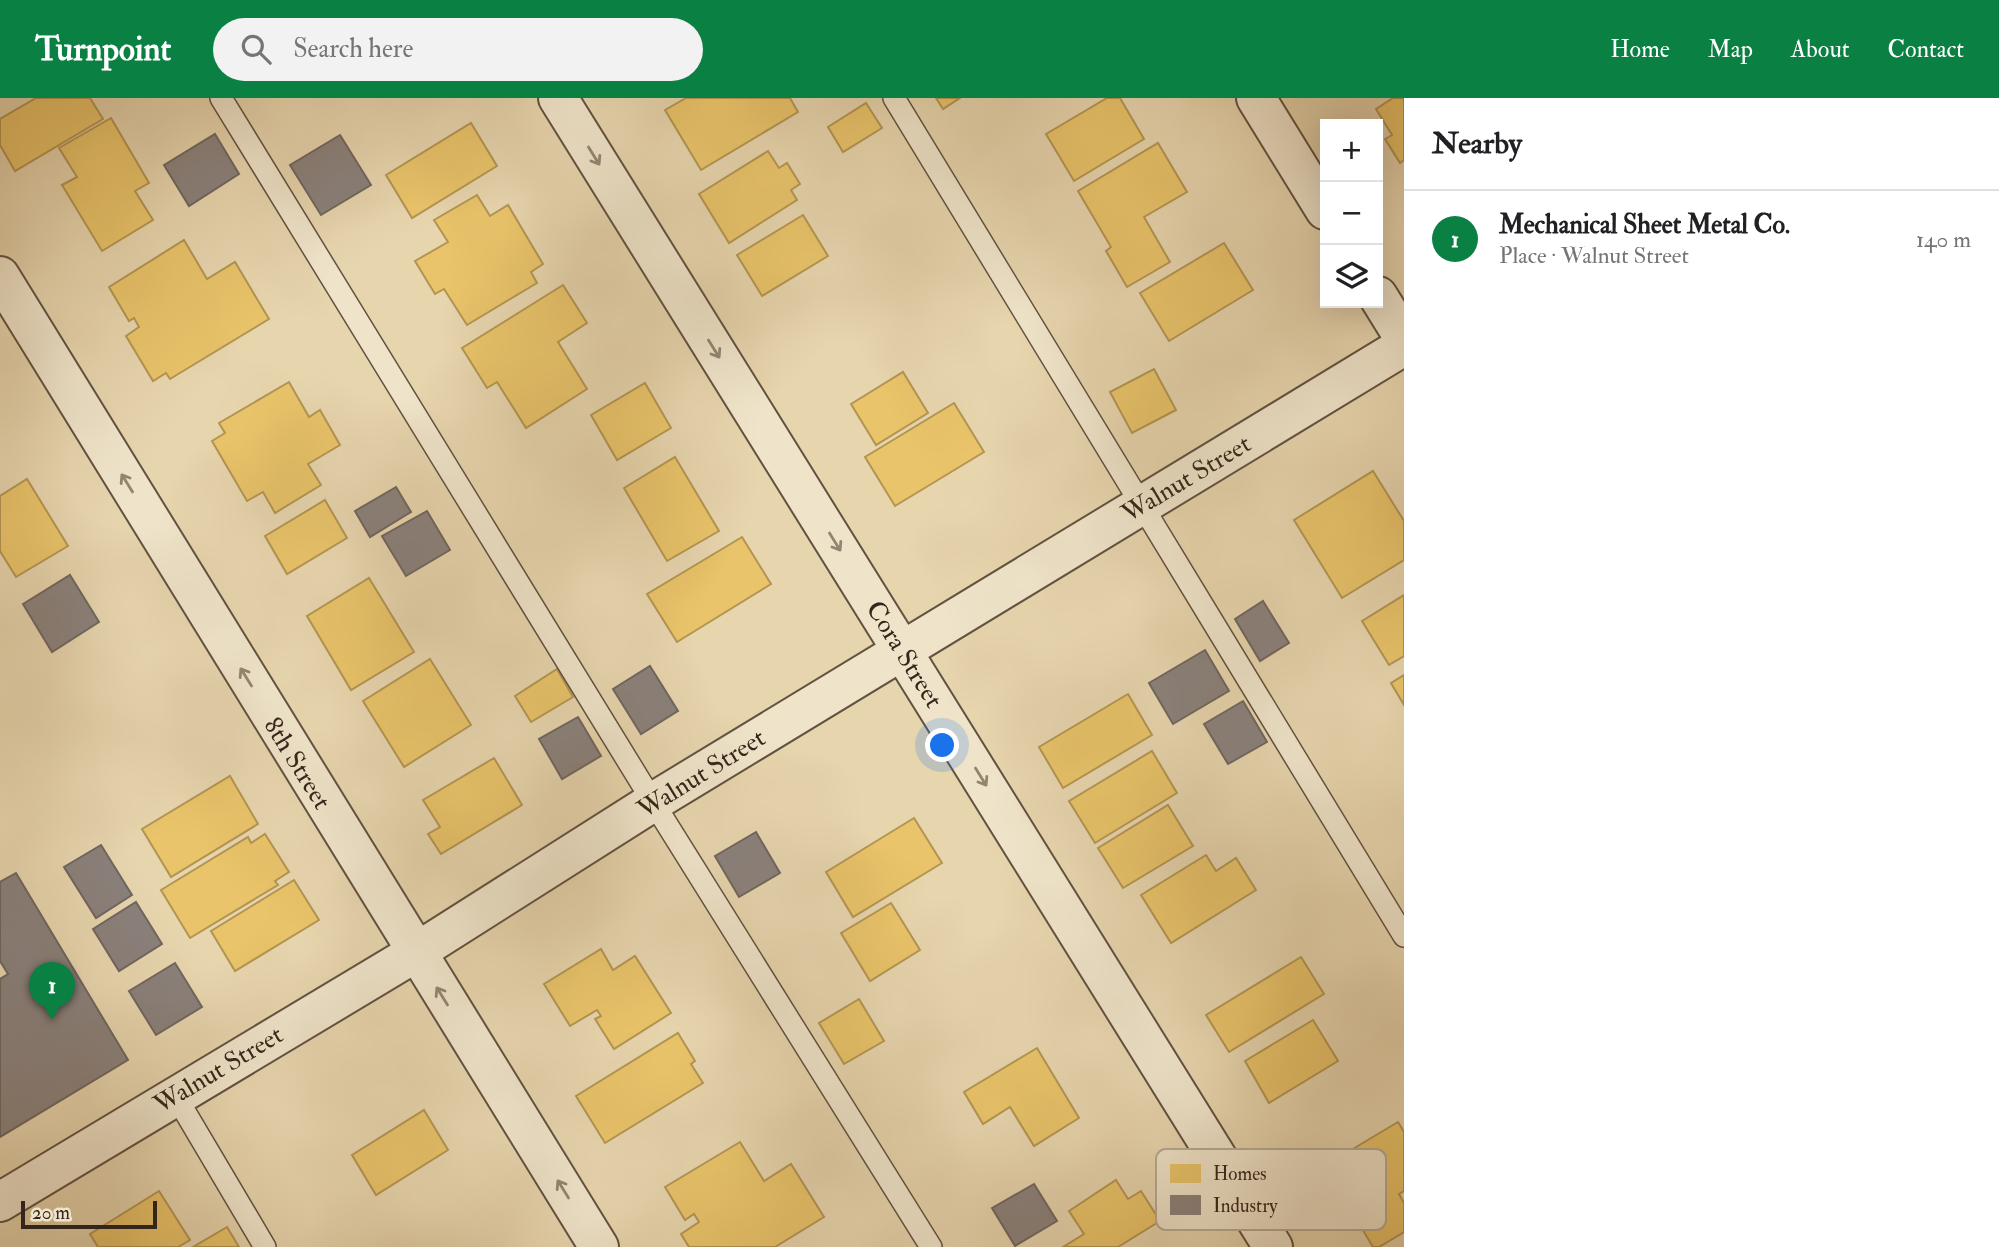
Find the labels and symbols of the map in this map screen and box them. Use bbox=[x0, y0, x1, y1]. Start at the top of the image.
one-way arrow bbox=[586, 146, 601, 165]
one-way arrow bbox=[707, 339, 722, 358]
street label: Walnut Street bbox=[1115, 428, 1257, 530]
one-way arrow bbox=[120, 474, 134, 494]
one-way arrow bbox=[827, 532, 842, 551]
street label: Cora Street bbox=[859, 595, 950, 714]
one-way arrow bbox=[239, 668, 253, 688]
street label: 8th Street bbox=[256, 712, 338, 815]
street label: Walnut Street bbox=[631, 722, 771, 826]
your location bbox=[925, 728, 959, 762]
one-way arrow bbox=[974, 766, 988, 786]
pin: 1 bbox=[29, 962, 75, 1020]
one-way arrow bbox=[435, 987, 449, 1007]
street label: Walnut Street bbox=[147, 1019, 289, 1121]
legend bbox=[1156, 1149, 1386, 1230]
text: Homes bbox=[1213, 1162, 1267, 1186]
one-way arrow bbox=[555, 1180, 569, 1200]
text: Industry bbox=[1213, 1194, 1278, 1218]
scale bar bbox=[21, 1198, 158, 1230]

